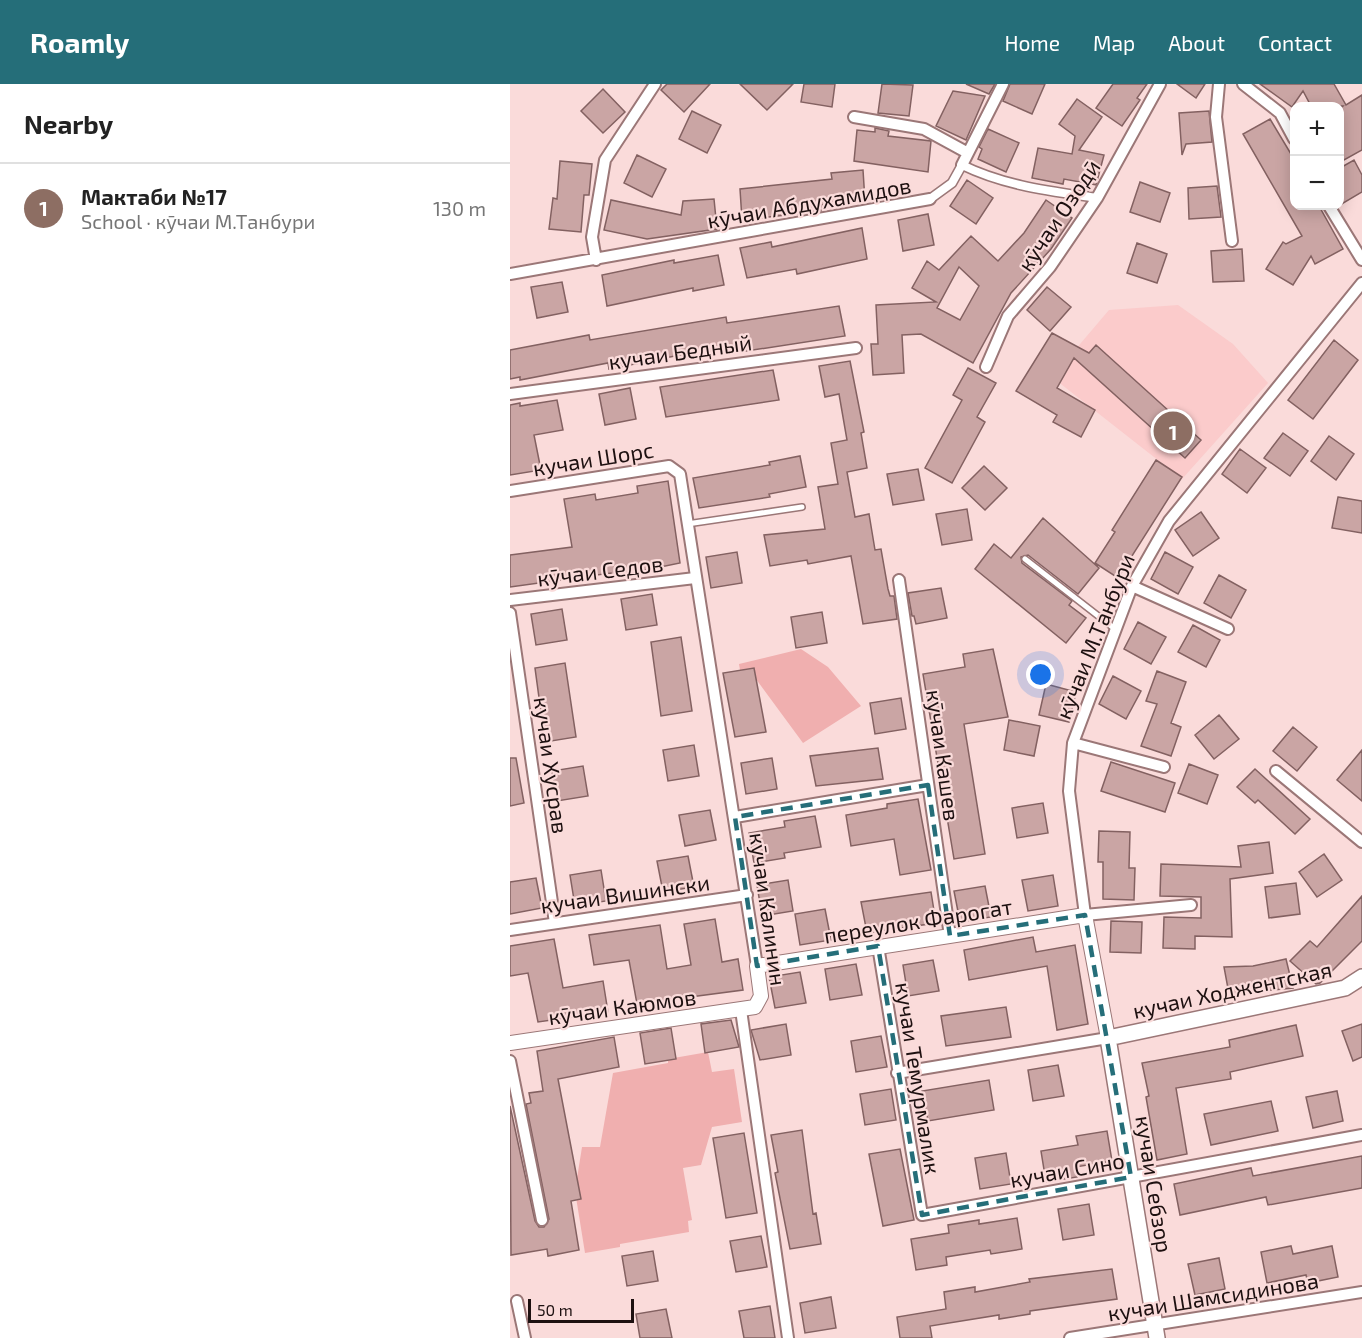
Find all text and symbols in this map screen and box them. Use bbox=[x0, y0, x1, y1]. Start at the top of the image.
text: Roamly bbox=[30, 25, 129, 59]
text: Home bbox=[1004, 30, 1060, 55]
text: Map bbox=[1093, 30, 1135, 55]
text: About bbox=[1168, 30, 1225, 55]
text: Contact bbox=[1258, 30, 1332, 55]
map controls bbox=[1290, 102, 1344, 210]
button: + bbox=[1290, 102, 1344, 156]
text: Nearby bbox=[24, 108, 113, 139]
street label: кӯчаи Озодӣ bbox=[1011, 154, 1106, 276]
button: − bbox=[1290, 156, 1344, 210]
street label: кӯчаи Абдухамидов bbox=[705, 171, 913, 234]
text: Мактаби №17 bbox=[81, 183, 227, 209]
text: 1 bbox=[39, 196, 48, 220]
text: 130 m bbox=[433, 196, 486, 220]
text: School · кӯчаи М.Танбури bbox=[81, 209, 315, 233]
street label: кучаи Бедный bbox=[607, 328, 754, 375]
pin: 1 bbox=[1154, 408, 1192, 454]
street label: кучаи Шорс bbox=[531, 436, 655, 481]
street label: кӯчаи Седов bbox=[535, 549, 665, 592]
street label: кӯчаи М.Танбури bbox=[1049, 550, 1140, 723]
your location bbox=[1026, 660, 1055, 689]
street label: кӯчаи Кашев bbox=[921, 688, 966, 822]
street label: кучаи Хусрав bbox=[529, 695, 574, 835]
street label: кӯчаи Калинин bbox=[744, 831, 793, 987]
street label: кучаи Вишински bbox=[539, 868, 711, 919]
street label: переулок Фарогат bbox=[822, 892, 1014, 949]
street label: кучаи Ходжентская bbox=[1130, 955, 1334, 1024]
street label: кучаи Темурмалик bbox=[890, 980, 947, 1176]
street label: кӯчаи Каюмов bbox=[546, 983, 698, 1030]
street label: кучаи Себзор bbox=[1130, 1114, 1179, 1255]
street label: кучаи Сино bbox=[1008, 1146, 1127, 1193]
street label: кучаи Шамсидинова bbox=[1106, 1266, 1321, 1327]
scale bar bbox=[528, 1296, 634, 1324]
text: 50 m bbox=[537, 1300, 573, 1319]

